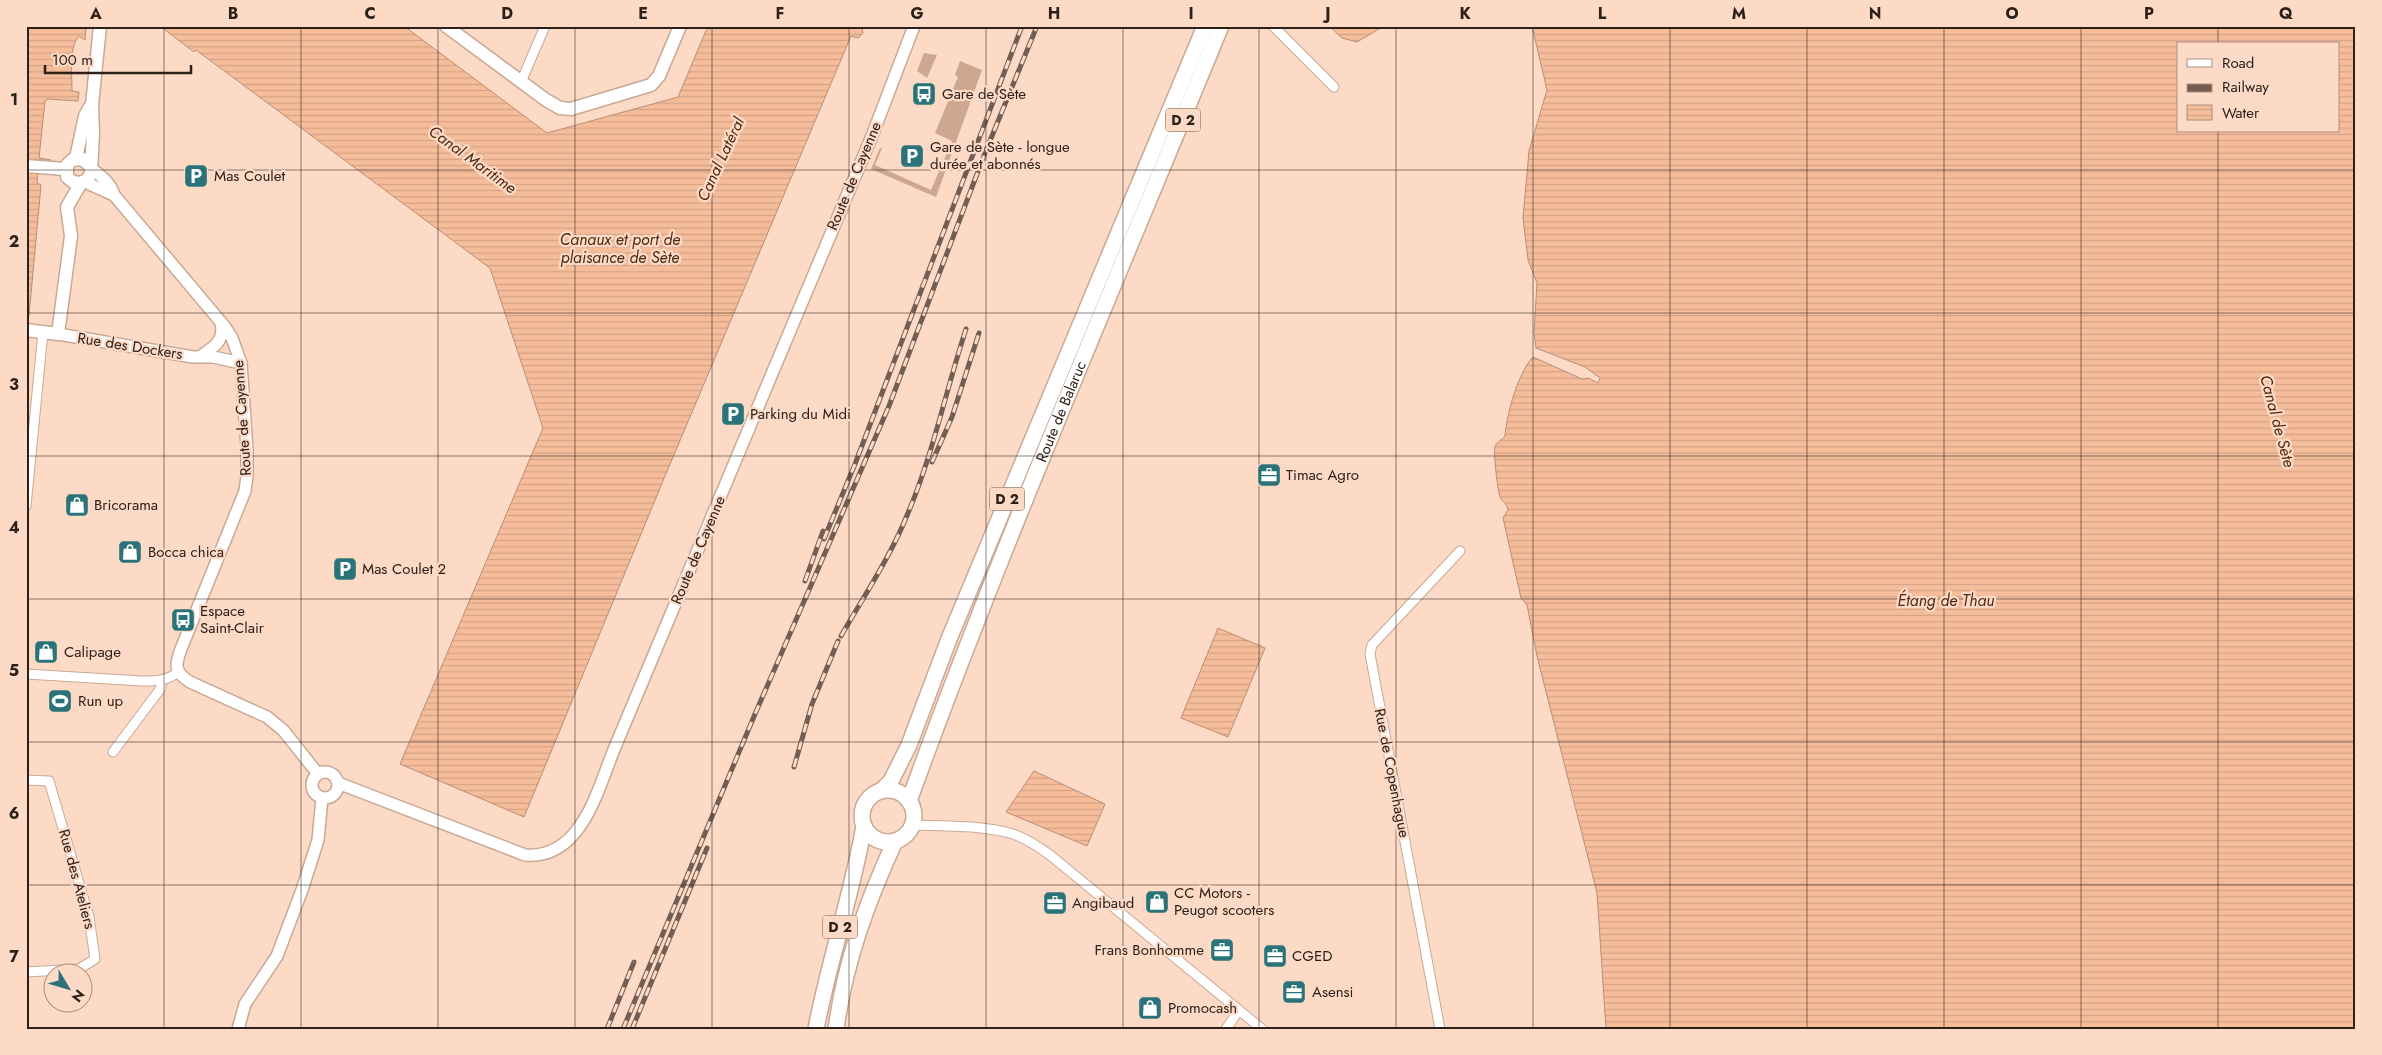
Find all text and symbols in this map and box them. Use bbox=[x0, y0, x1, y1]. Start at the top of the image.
text: A bbox=[89, 2, 102, 25]
text: B bbox=[228, 2, 238, 25]
text: C bbox=[364, 2, 376, 25]
text: D bbox=[501, 2, 513, 25]
text: E bbox=[638, 2, 648, 25]
text: F bbox=[776, 2, 784, 25]
text: G bbox=[910, 2, 924, 25]
text: H bbox=[1048, 2, 1060, 25]
text: I bbox=[1188, 2, 1194, 25]
text: J bbox=[1322, 2, 1331, 25]
text: K bbox=[1459, 2, 1471, 25]
text: L bbox=[1598, 2, 1607, 25]
text: M bbox=[1732, 2, 1746, 25]
text: N bbox=[1869, 2, 1881, 25]
text: O bbox=[2005, 2, 2019, 25]
text: P bbox=[2144, 2, 2154, 25]
text: Q bbox=[2279, 2, 2293, 25]
scale bar bbox=[45, 42, 191, 74]
legend bbox=[2177, 42, 2340, 132]
text: 100 m bbox=[52, 49, 93, 71]
text: Road bbox=[2222, 52, 2254, 74]
text: Railway bbox=[2222, 76, 2269, 98]
bus stop icon: Gare de Sète bbox=[911, 81, 937, 107]
place label: Gare de Sète bbox=[942, 83, 1026, 105]
text: 1 bbox=[10, 88, 18, 111]
text: Water bbox=[2222, 102, 2260, 124]
road number: D 2 bbox=[1166, 108, 1200, 132]
water label: Canal Latéral bbox=[691, 112, 751, 205]
street label: Route de Cayenne bbox=[821, 118, 887, 234]
water label: Canal Maritime bbox=[424, 120, 521, 199]
place label: Gare de Sète - longue durée et abonnés bbox=[930, 136, 1070, 175]
parking icon: Gare de Sète - longue durée et abonnés bbox=[899, 143, 925, 169]
parking icon: Mas Coulet bbox=[183, 163, 209, 189]
place label: Mas Coulet bbox=[214, 165, 285, 187]
water label: Canaux et port de plaisance de Sète bbox=[560, 228, 680, 269]
text: 2 bbox=[9, 230, 19, 253]
street label: Rue des Dockers bbox=[76, 327, 184, 365]
street label: Route de Balaruc bbox=[1030, 358, 1092, 466]
street label: Route de Cayenne bbox=[227, 359, 257, 477]
water label: Canal de Sète bbox=[2254, 372, 2301, 470]
text: 3 bbox=[9, 373, 19, 396]
parking icon: Parking du Midi bbox=[720, 401, 746, 427]
place label: Parking du Midi bbox=[750, 403, 851, 425]
office icon: Timac Agro bbox=[1256, 462, 1282, 488]
place label: Timac Agro bbox=[1286, 464, 1359, 486]
road number: D 2 bbox=[990, 488, 1024, 510]
shop icon: Bricorama bbox=[64, 492, 90, 518]
street label: Route de Cayenne bbox=[665, 492, 731, 608]
place label: Bricorama bbox=[94, 494, 158, 516]
text: 4 bbox=[8, 516, 20, 539]
shop icon: Bocca chica bbox=[117, 539, 143, 565]
place label: Bocca chica bbox=[148, 541, 224, 563]
parking icon: Mas Coulet 2 bbox=[332, 556, 358, 582]
place label: Mas Coulet 2 bbox=[362, 558, 446, 580]
water label: Étang de Thau bbox=[1898, 589, 1994, 612]
place label: Espace Saint-Clair bbox=[200, 600, 265, 639]
bus stop icon: Espace Saint-Clair bbox=[170, 607, 196, 633]
shop icon: Calipage bbox=[33, 639, 59, 665]
place label: Calipage bbox=[64, 641, 121, 663]
text: 5 bbox=[9, 659, 19, 682]
sports icon: Run up bbox=[47, 688, 73, 714]
place label: Run up bbox=[78, 690, 124, 712]
street label: Rue de Copenhague bbox=[1369, 707, 1415, 840]
text: 6 bbox=[9, 802, 19, 825]
street label: Rue des Ateliers bbox=[53, 826, 101, 932]
place label: CC Motors - Peugot scooters bbox=[1174, 882, 1274, 921]
shop icon: CC Motors - Peugot scooters bbox=[1144, 889, 1170, 915]
office icon: Angibaud bbox=[1042, 890, 1068, 916]
place label: Angibaud bbox=[1072, 892, 1134, 914]
road number: D 2 bbox=[822, 916, 858, 939]
office icon: Frans Bonhomme bbox=[1209, 937, 1235, 963]
place label: Frans Bonhomme bbox=[1094, 939, 1204, 961]
office icon: CGED bbox=[1262, 943, 1288, 969]
text: 7 bbox=[9, 945, 19, 968]
place label: CGED bbox=[1292, 945, 1332, 967]
north arrow bbox=[42, 962, 92, 1012]
office icon: Asensi bbox=[1281, 979, 1307, 1005]
place label: Asensi bbox=[1312, 981, 1354, 1003]
text: N bbox=[67, 985, 90, 1007]
shop icon: Promocash bbox=[1137, 995, 1163, 1021]
place label: Promocash bbox=[1168, 997, 1237, 1019]

